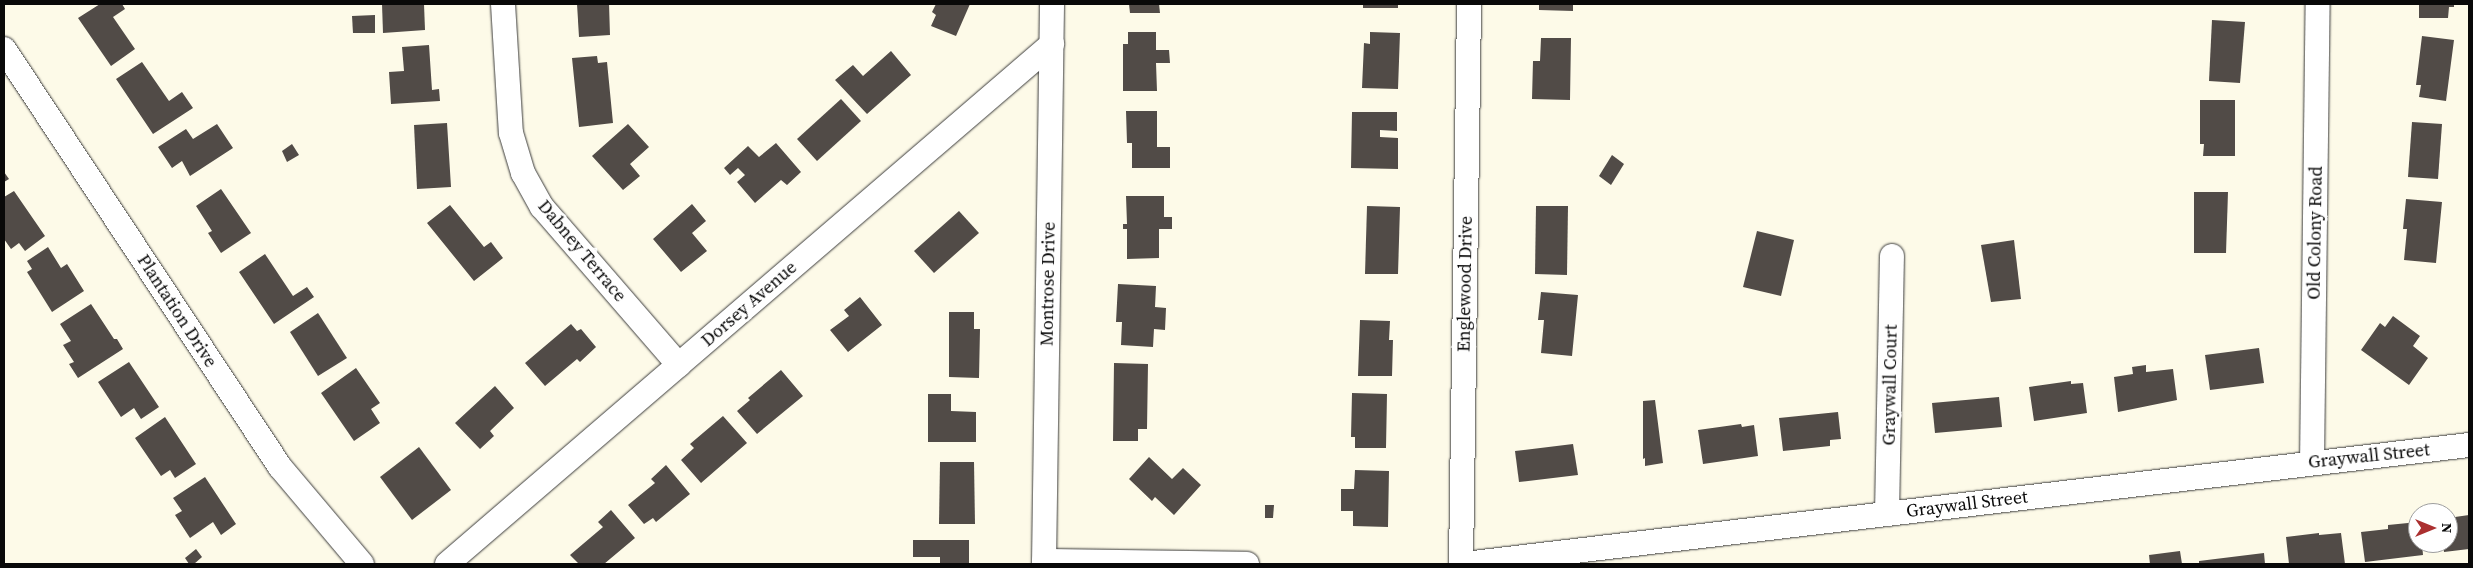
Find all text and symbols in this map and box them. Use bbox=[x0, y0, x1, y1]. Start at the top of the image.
street label: Old Colony Road bbox=[2303, 166, 2327, 300]
street label: Dabney Terrace bbox=[533, 196, 631, 306]
street label: Englewood Drive bbox=[1453, 216, 1477, 352]
street label: Montrose Drive bbox=[1036, 222, 1060, 346]
street label: Plantation Drive bbox=[132, 250, 222, 372]
street label: Dorsey Avenue bbox=[697, 257, 801, 351]
street label: Graywall Court bbox=[1878, 324, 1902, 446]
street label: Graywall Street bbox=[2307, 439, 2431, 473]
street label: Graywall Street bbox=[1905, 486, 2029, 522]
north arrow bbox=[2408, 503, 2458, 553]
text: N bbox=[2437, 523, 2457, 533]

